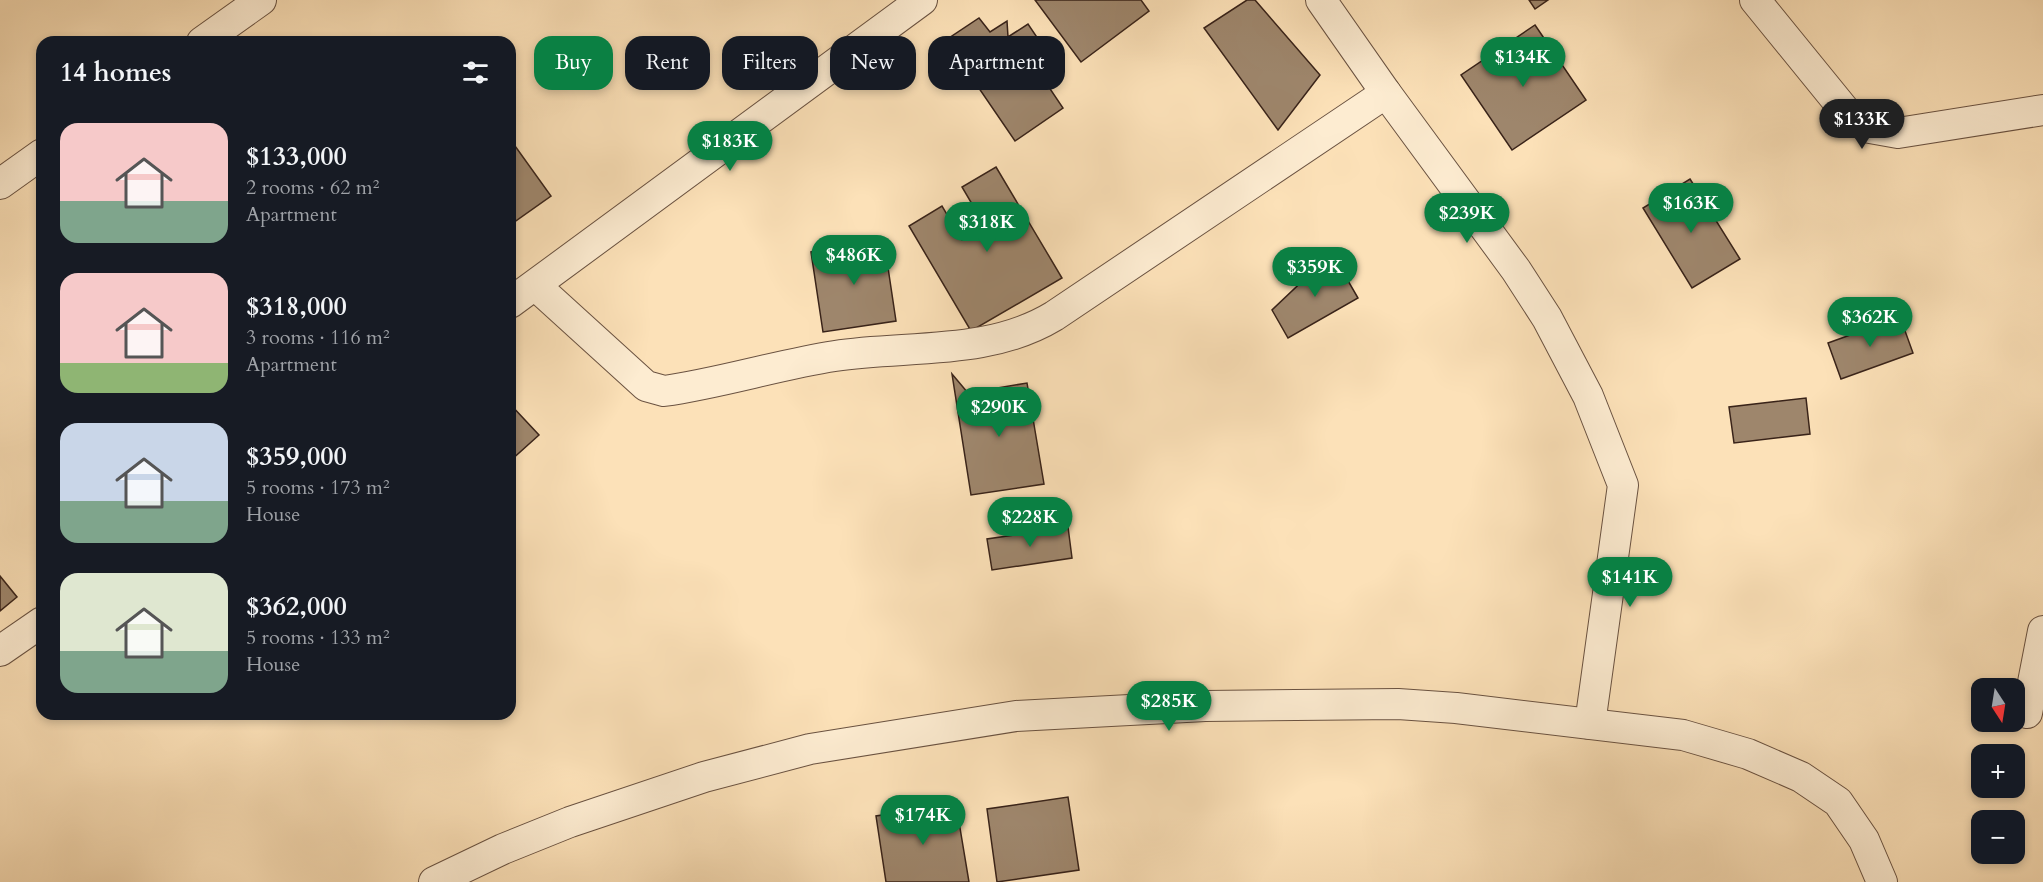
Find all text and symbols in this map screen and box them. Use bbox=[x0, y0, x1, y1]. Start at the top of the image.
chip: Buy bbox=[534, 36, 613, 90]
chip: Rent bbox=[625, 36, 710, 90]
chip: Filters bbox=[722, 36, 818, 90]
chip: New bbox=[830, 36, 916, 90]
chip: Apartment bbox=[928, 36, 1065, 90]
pin: $134K bbox=[1481, 37, 1565, 88]
text: $134K bbox=[1494, 43, 1552, 70]
text: 14 homes bbox=[60, 55, 171, 90]
icon: filters bbox=[459, 56, 492, 89]
pin: $133K bbox=[1820, 99, 1904, 150]
text: $133K bbox=[1833, 105, 1891, 132]
pin: $183K bbox=[688, 121, 772, 172]
text: $183K bbox=[701, 127, 759, 154]
text: $133,000 bbox=[246, 139, 347, 174]
icon: home bbox=[108, 147, 180, 219]
text: 2 rooms · 62 m² bbox=[246, 174, 379, 201]
pin: $163K bbox=[1649, 183, 1733, 234]
text: $163K bbox=[1662, 189, 1720, 216]
pin: $239K bbox=[1425, 193, 1509, 244]
text: $239K bbox=[1438, 199, 1496, 226]
text: Apartment bbox=[246, 201, 337, 228]
pin: $318K bbox=[945, 202, 1029, 253]
text: $318K bbox=[958, 208, 1016, 235]
pin: $486K bbox=[812, 235, 896, 286]
text: $486K bbox=[825, 241, 883, 268]
pin: $359K bbox=[1273, 247, 1357, 298]
text: $359K bbox=[1286, 253, 1344, 280]
text: $318,000 bbox=[246, 289, 347, 324]
icon: home bbox=[108, 297, 180, 369]
pin: $362K bbox=[1828, 297, 1912, 348]
text: $362K bbox=[1841, 303, 1899, 330]
text: 3 rooms · 116 m² bbox=[246, 324, 390, 351]
text: Apartment bbox=[246, 351, 337, 378]
pin: $290K bbox=[957, 387, 1041, 438]
text: $290K bbox=[970, 393, 1028, 420]
text: $359,000 bbox=[246, 439, 347, 474]
icon: home bbox=[108, 447, 180, 519]
text: 5 rooms · 173 m² bbox=[246, 474, 390, 501]
pin: $228K bbox=[988, 497, 1072, 548]
text: House bbox=[246, 501, 300, 528]
text: $228K bbox=[1001, 503, 1059, 530]
pin: $141K bbox=[1588, 557, 1672, 608]
text: $141K bbox=[1601, 563, 1659, 590]
text: $362,000 bbox=[246, 589, 347, 624]
icon: home bbox=[108, 597, 180, 669]
text: 5 rooms · 133 m² bbox=[246, 624, 390, 651]
text: House bbox=[246, 651, 300, 678]
north arrow bbox=[1971, 678, 2025, 732]
map controls bbox=[1971, 678, 2025, 864]
pin: $285K bbox=[1127, 681, 1211, 732]
text: $285K bbox=[1140, 687, 1198, 714]
button: + bbox=[1971, 744, 2025, 798]
pin: $174K bbox=[881, 795, 965, 846]
text: $174K bbox=[894, 801, 952, 828]
button: − bbox=[1971, 810, 2025, 864]

